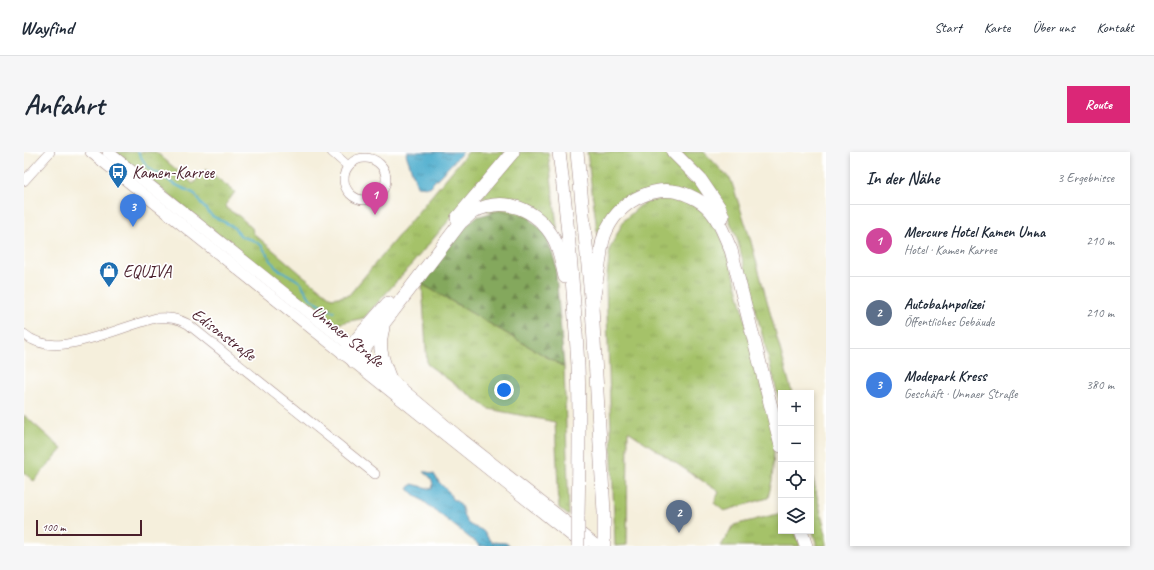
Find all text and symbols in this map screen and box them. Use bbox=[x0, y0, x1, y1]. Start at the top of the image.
text: Wayfind bbox=[20, 16, 73, 40]
text: Start bbox=[934, 19, 962, 36]
text: Karte bbox=[984, 19, 1010, 36]
text: Über uns bbox=[1032, 19, 1074, 36]
text: Kontakt bbox=[1096, 19, 1134, 36]
button: Route bbox=[1067, 86, 1130, 123]
text: Anfahrt bbox=[24, 87, 104, 122]
bus stop icon: Kamen-Karree bbox=[107, 161, 129, 189]
place label: Kamen-Karree bbox=[132, 162, 215, 183]
text: In der Nähe bbox=[866, 168, 939, 189]
text: 3 Ergebnisse bbox=[1058, 170, 1114, 186]
pin: 1 bbox=[362, 182, 388, 215]
pin: 3 bbox=[120, 194, 146, 227]
text: Mercure Hotel Kamen Unna bbox=[904, 223, 1045, 242]
text: 1 bbox=[876, 233, 882, 249]
text: 210 m bbox=[1086, 233, 1114, 249]
text: Hotel · Kamen Karree bbox=[904, 242, 997, 258]
shop icon: EQUIVA bbox=[98, 260, 120, 288]
place label: EQUIVA bbox=[123, 261, 173, 282]
text: Autobahnpolizei bbox=[904, 295, 984, 314]
street label: Unnaer Straße bbox=[308, 301, 389, 373]
street label: Edisonstraße bbox=[187, 303, 261, 366]
text: 2 bbox=[876, 305, 882, 321]
text: 210 m bbox=[1086, 305, 1114, 321]
text: Öffentliches Gebäude bbox=[904, 314, 994, 330]
text: Modepark Kress bbox=[904, 367, 987, 386]
text: 3 bbox=[876, 377, 882, 393]
text: 380 m bbox=[1086, 377, 1114, 393]
your location bbox=[494, 380, 514, 400]
text: Geschäft · Unnaer Straße bbox=[904, 386, 1017, 402]
map controls bbox=[778, 390, 814, 534]
button: + bbox=[778, 390, 814, 426]
button: − bbox=[778, 426, 814, 462]
button: locate bbox=[778, 462, 814, 498]
button: layers bbox=[778, 498, 814, 534]
pin: 2 bbox=[666, 500, 692, 533]
scale bar bbox=[36, 518, 142, 537]
text: 100 m bbox=[42, 520, 66, 534]

